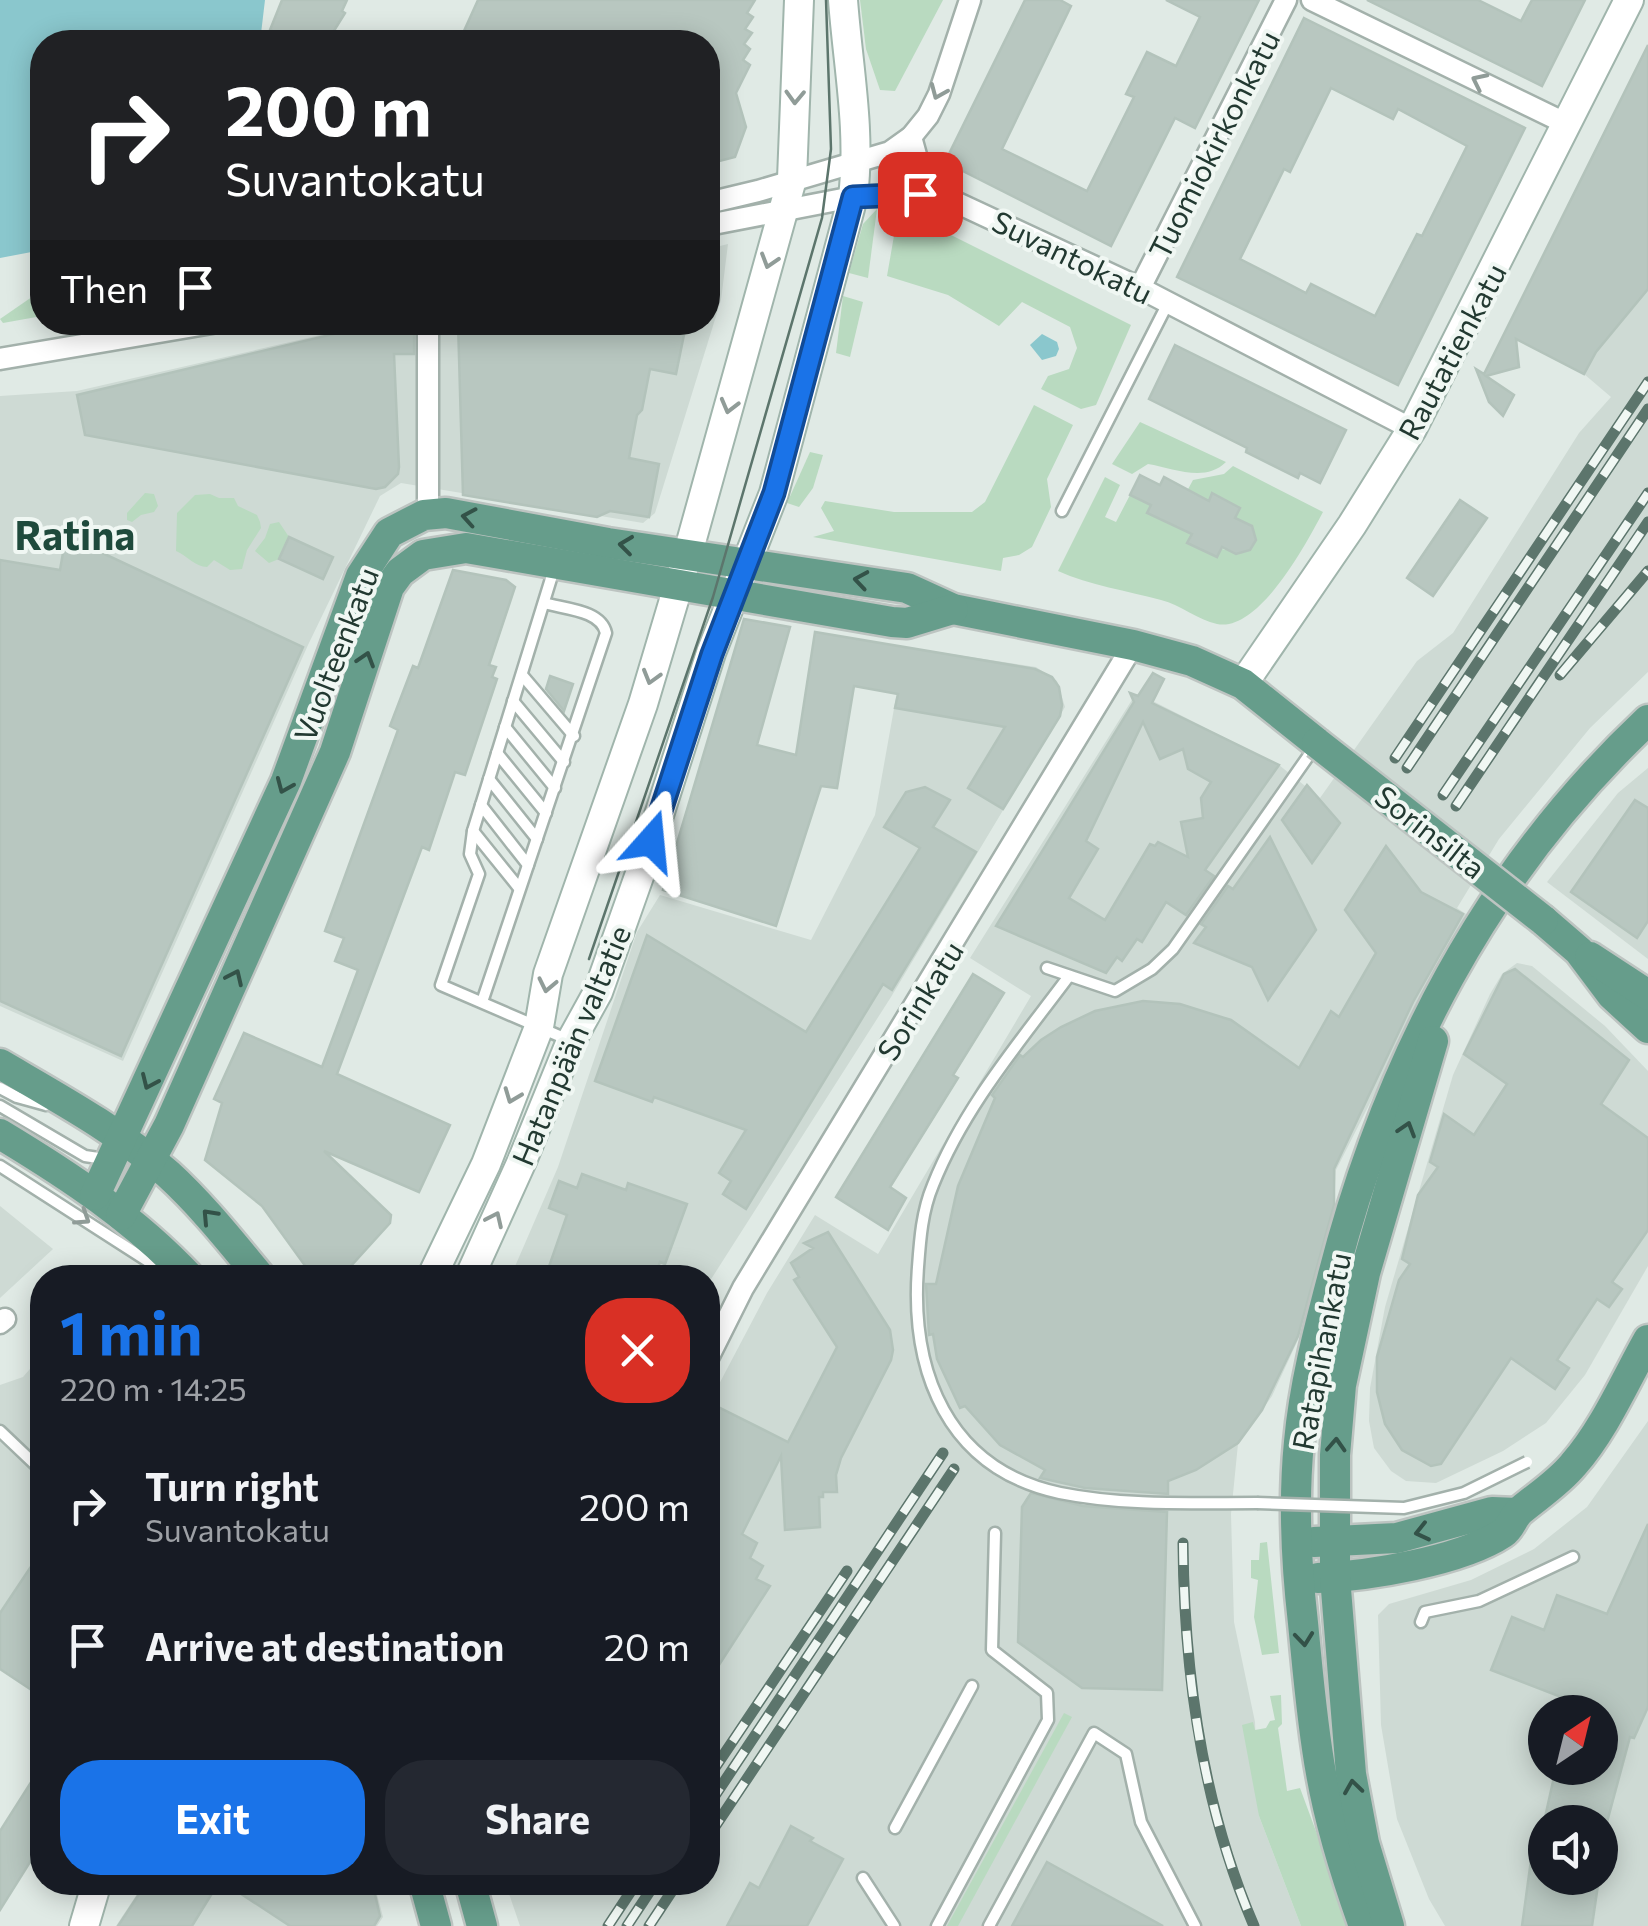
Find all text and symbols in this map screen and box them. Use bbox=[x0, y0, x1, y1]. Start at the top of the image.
street label: Tuomiokirkonkatu bbox=[1140, 24, 1286, 264]
text: 200 m bbox=[225, 65, 432, 150]
icon: right bbox=[60, 70, 190, 200]
one-way arrow bbox=[1471, 73, 1489, 93]
one-way arrow bbox=[930, 82, 950, 100]
one-way arrow bbox=[785, 90, 806, 106]
text: Suvantokatu bbox=[225, 150, 485, 205]
pin bbox=[878, 152, 963, 237]
icon: arrive bbox=[893, 167, 948, 222]
street label: Suvantokatu bbox=[987, 201, 1159, 311]
one-way arrow bbox=[760, 252, 781, 269]
street label: Rautatienkatu bbox=[1389, 256, 1513, 446]
icon: arrive bbox=[168, 260, 223, 315]
text: Then bbox=[60, 264, 148, 311]
one-way arrow bbox=[720, 396, 741, 414]
one-way arrow bbox=[461, 507, 477, 528]
district label: Ratina bbox=[15, 509, 135, 558]
one-way arrow bbox=[618, 535, 634, 556]
street label: Vuolteenkatu bbox=[285, 562, 385, 746]
one-way arrow bbox=[853, 571, 869, 592]
one-way arrow bbox=[354, 652, 375, 669]
one-way arrow bbox=[642, 668, 663, 685]
one-way arrow bbox=[276, 776, 296, 794]
street label: Sorinsilta bbox=[1369, 777, 1493, 885]
position arrow bbox=[599, 789, 703, 893]
street label: Hatanpään valtatie bbox=[503, 919, 637, 1171]
street label: Sorinkatu bbox=[868, 934, 970, 1066]
one-way arrow bbox=[223, 969, 243, 987]
one-way arrow bbox=[538, 976, 559, 993]
one-way arrow bbox=[141, 1072, 161, 1090]
one-way arrow bbox=[504, 1086, 524, 1103]
one-way arrow bbox=[1395, 1121, 1416, 1138]
one-way arrow bbox=[72, 1205, 90, 1224]
one-way arrow bbox=[203, 1210, 221, 1228]
one-way arrow bbox=[483, 1212, 503, 1230]
street label: Ratapihankatu bbox=[1283, 1249, 1357, 1453]
text: 1 min bbox=[60, 1294, 202, 1367]
button: close bbox=[585, 1298, 690, 1403]
text: 220 m · 14:25 bbox=[60, 1368, 247, 1408]
one-way arrow bbox=[1325, 1436, 1346, 1452]
text: Turn right bbox=[145, 1462, 319, 1509]
icon: right bbox=[60, 1478, 115, 1533]
text: 200 m bbox=[579, 1482, 690, 1529]
text: Suvantokatu bbox=[145, 1509, 330, 1549]
one-way arrow bbox=[1414, 1520, 1431, 1541]
icon: arrive bbox=[60, 1618, 115, 1673]
text: Arrive at destination bbox=[145, 1622, 504, 1669]
text: 20 m bbox=[604, 1622, 690, 1669]
one-way arrow bbox=[1293, 1632, 1314, 1648]
north arrow bbox=[1528, 1695, 1618, 1785]
map controls bbox=[1528, 1695, 1618, 1895]
button: Exit bbox=[60, 1760, 365, 1875]
button: Share bbox=[385, 1760, 690, 1875]
one-way arrow bbox=[1343, 1779, 1364, 1796]
button: sound bbox=[1528, 1805, 1618, 1895]

